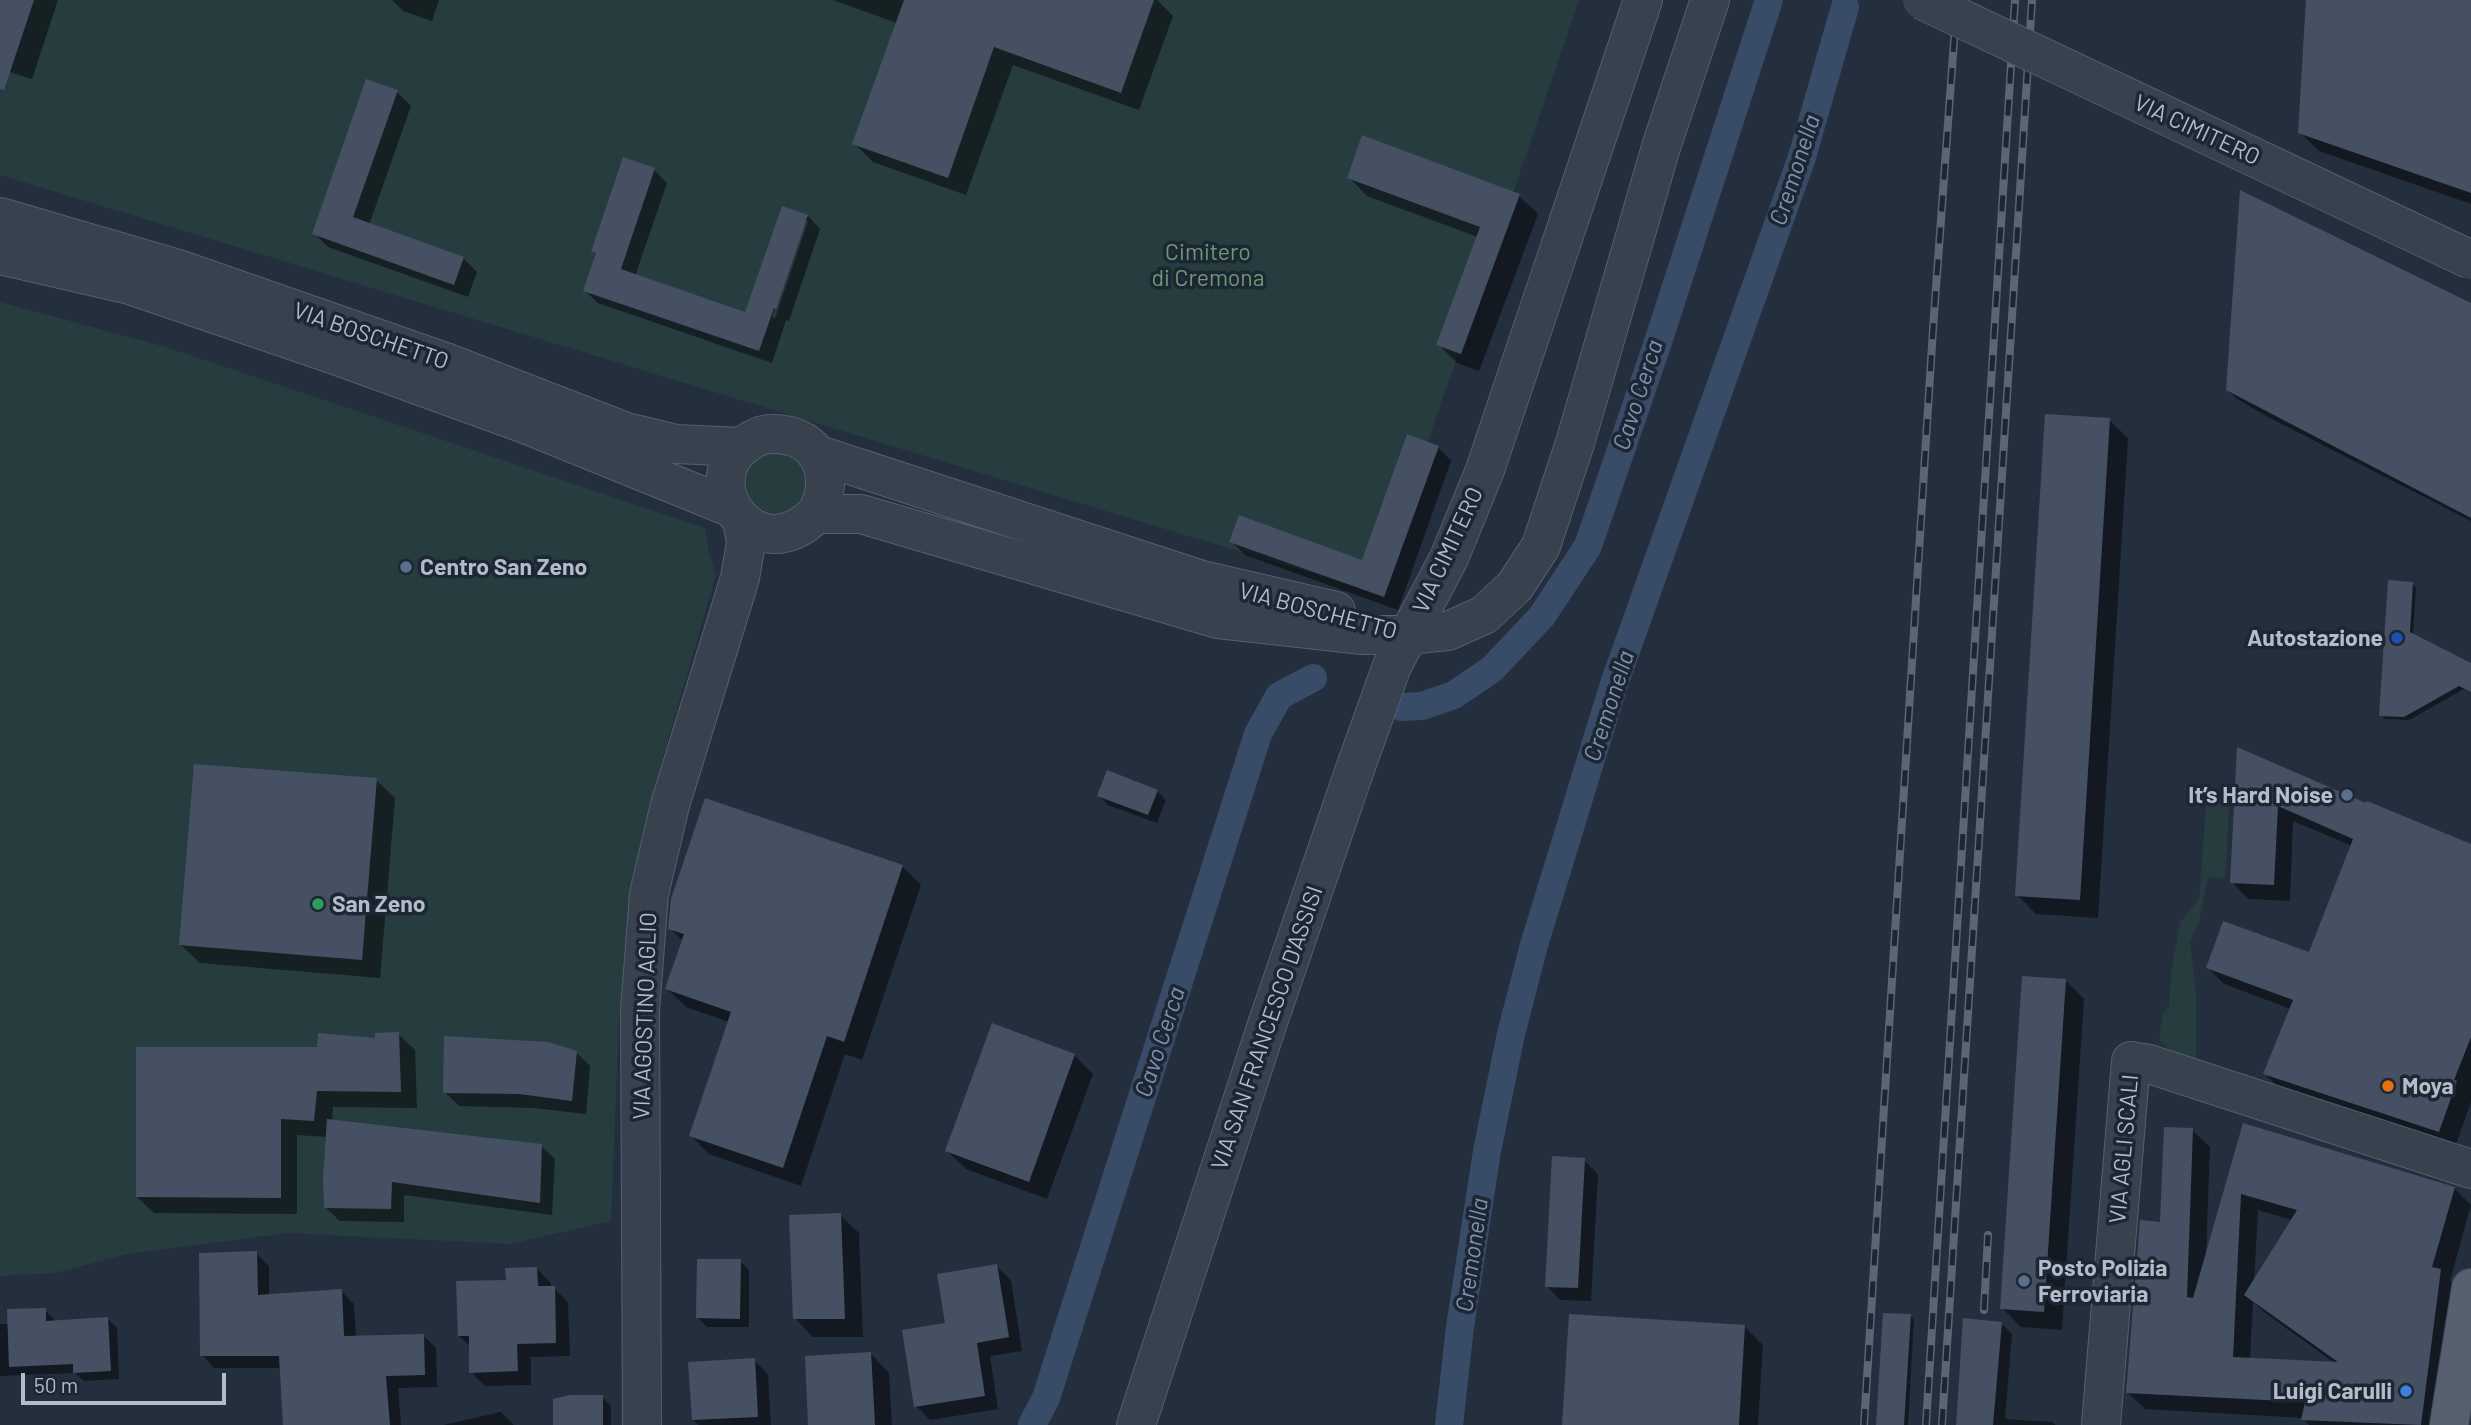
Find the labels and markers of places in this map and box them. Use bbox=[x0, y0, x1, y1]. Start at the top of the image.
place label: Centro San Zeno bbox=[420, 553, 587, 581]
marker: Centro San Zeno bbox=[398, 559, 414, 575]
place label: Autostazione bbox=[2247, 624, 2383, 652]
marker: Autostazione bbox=[2389, 630, 2405, 646]
place label: It’s Hard Noise bbox=[2188, 781, 2333, 809]
marker: It’s Hard Noise bbox=[2339, 787, 2355, 803]
place label: San Zeno bbox=[332, 890, 426, 918]
marker: San Zeno bbox=[310, 896, 326, 912]
place label: Moya bbox=[2402, 1072, 2454, 1100]
marker: Moya bbox=[2380, 1078, 2396, 1094]
place label: Posto Polizia Ferroviaria bbox=[2038, 1254, 2167, 1308]
marker: Posto Polizia Ferroviaria bbox=[2016, 1273, 2032, 1289]
place label: Luigi Carulli bbox=[2273, 1377, 2392, 1405]
marker: Luigi Carulli bbox=[2398, 1383, 2414, 1399]

